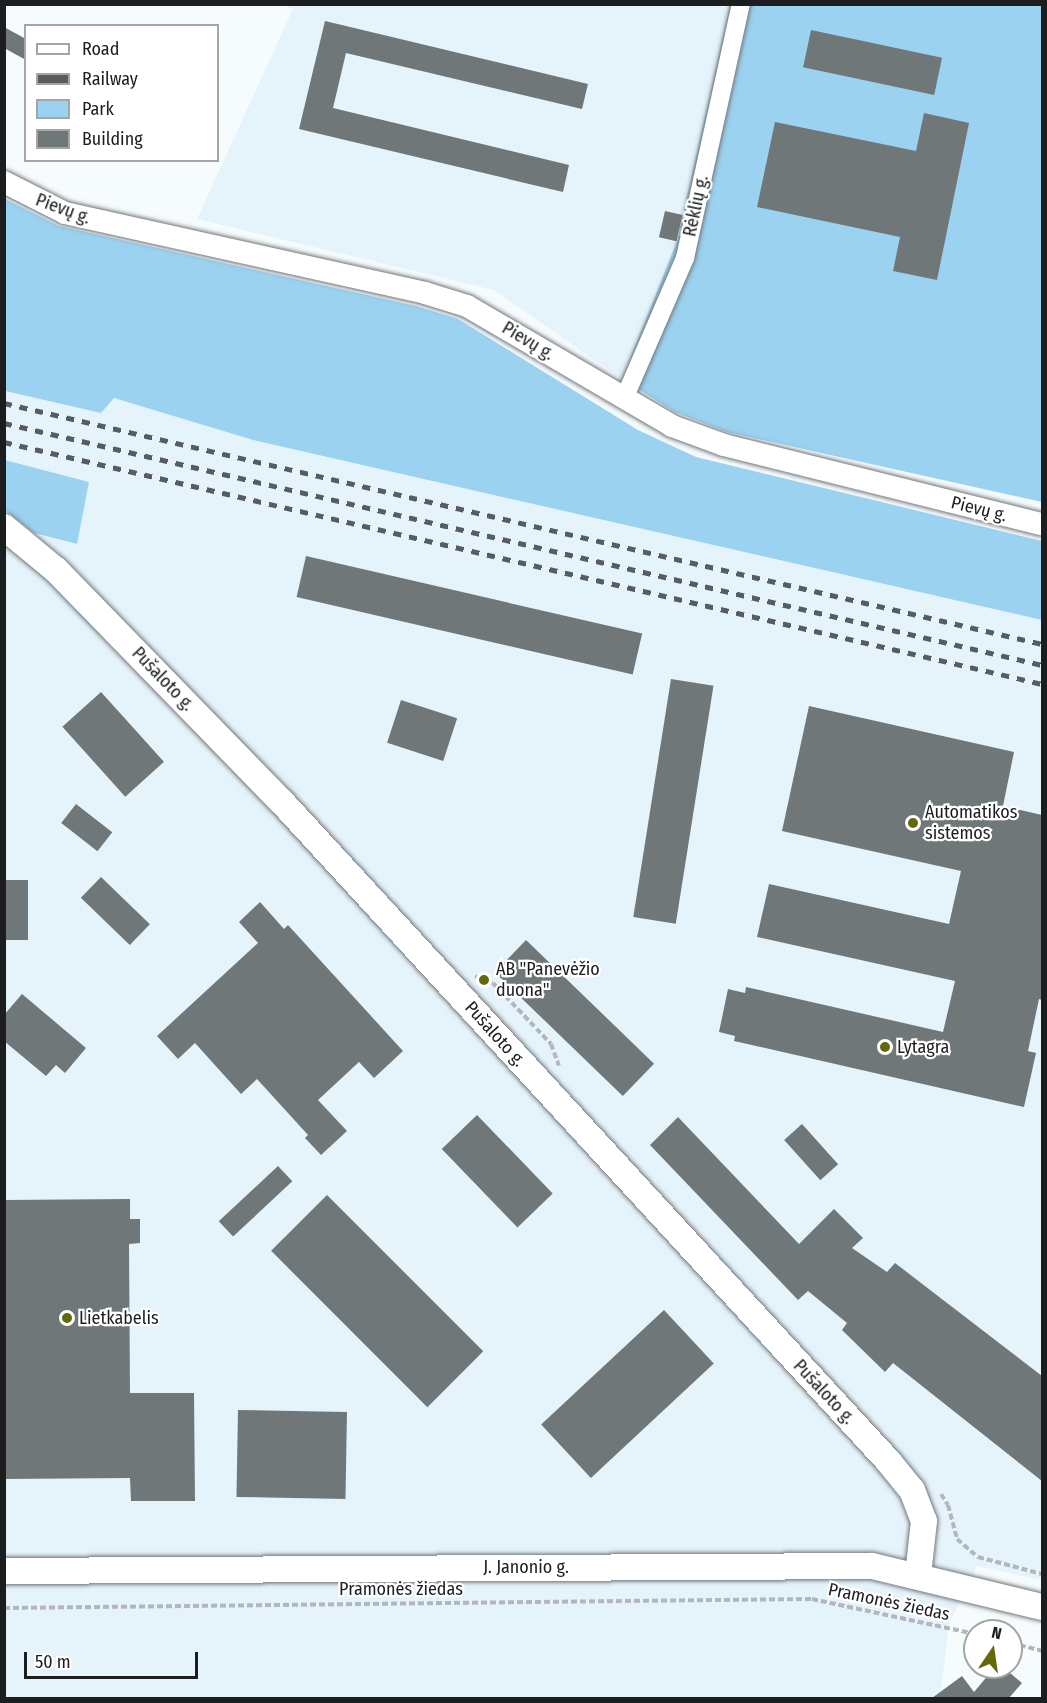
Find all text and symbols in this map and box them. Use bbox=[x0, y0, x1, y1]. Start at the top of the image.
legend bbox=[24, 24, 219, 162]
text: Road bbox=[82, 38, 119, 60]
text: Railway bbox=[82, 68, 138, 90]
text: Park bbox=[82, 98, 114, 120]
text: Building bbox=[82, 128, 143, 150]
street label: Rėklių g. bbox=[679, 173, 713, 239]
street label: Pievų g. bbox=[33, 189, 93, 229]
street label: Pievų g. bbox=[498, 317, 558, 365]
street label: Pievų g. bbox=[949, 492, 1009, 526]
street label: Pušaloto g. bbox=[127, 643, 199, 715]
place label: Automatikos sistemos bbox=[925, 802, 1017, 844]
marker: Automatikos sistemos bbox=[906, 816, 920, 830]
place label: AB "Panevėžio duona" bbox=[496, 959, 600, 1002]
marker: AB "Panevėžio duona" bbox=[477, 973, 491, 987]
street label: Pušaloto g. bbox=[460, 997, 530, 1071]
place label: Lytagra bbox=[897, 1036, 949, 1058]
marker: Lytagra bbox=[878, 1040, 892, 1054]
place label: Lietkabelis bbox=[79, 1307, 159, 1329]
marker: Lietkabelis bbox=[60, 1311, 74, 1325]
street label: Pušaloto g. bbox=[789, 1355, 859, 1429]
street label: J. Janonio g. bbox=[483, 1556, 569, 1578]
street label: Pramonės žiedas bbox=[339, 1578, 463, 1600]
street label: Pramonės žiedas bbox=[826, 1579, 952, 1625]
north arrow bbox=[963, 1619, 1023, 1679]
text: N bbox=[990, 1623, 1004, 1643]
scale bar bbox=[27, 1640, 201, 1678]
text: 50 m bbox=[35, 1651, 71, 1673]

